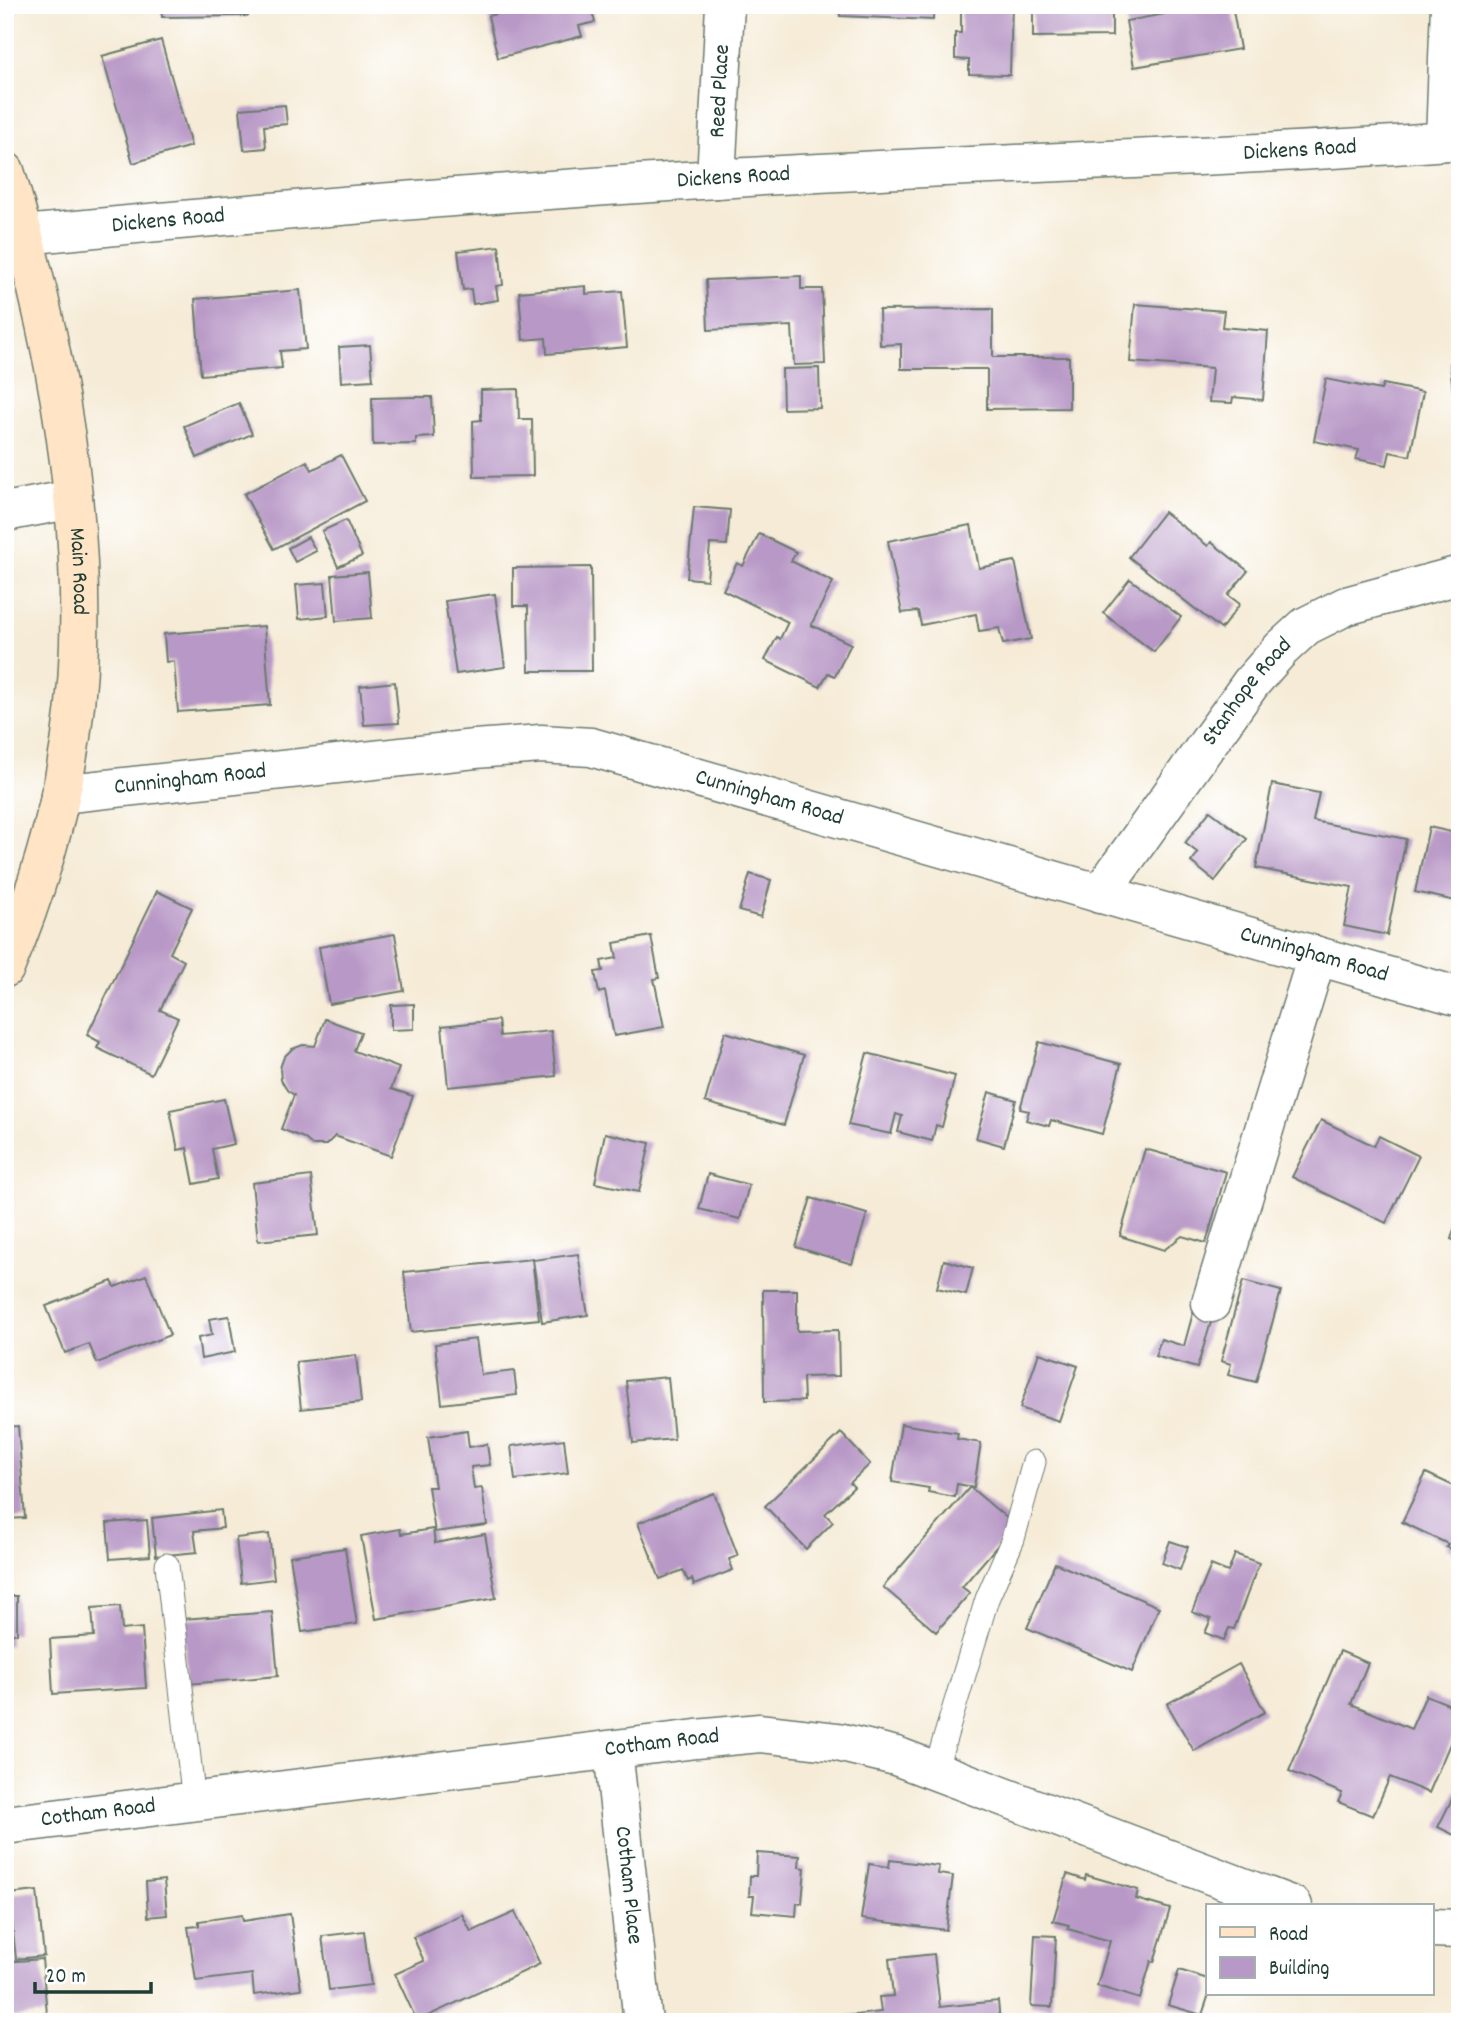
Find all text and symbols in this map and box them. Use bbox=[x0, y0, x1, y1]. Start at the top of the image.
street label: Reed Place bbox=[702, 44, 739, 139]
street label: Dickens Road bbox=[1242, 131, 1358, 170]
street label: Dickens Road bbox=[676, 158, 791, 198]
street label: Dickens Road bbox=[110, 200, 226, 243]
street label: Main Road bbox=[59, 526, 96, 615]
street label: Stanhope Road bbox=[1194, 630, 1300, 753]
street label: Cunningham Road bbox=[112, 755, 268, 805]
street label: Cunningham Road bbox=[691, 761, 847, 835]
street label: Cunningham Road bbox=[1236, 918, 1392, 992]
street label: Cotham Road bbox=[603, 1720, 721, 1767]
street label: Cotham Road bbox=[39, 1790, 158, 1837]
street label: Cotham Place bbox=[605, 1824, 651, 1946]
legend bbox=[1206, 1904, 1434, 1996]
text: Road bbox=[1269, 1921, 1308, 1951]
scale bar bbox=[35, 1950, 150, 1994]
text: Building bbox=[1269, 1955, 1329, 1985]
text: 20 m bbox=[46, 1963, 86, 1993]

